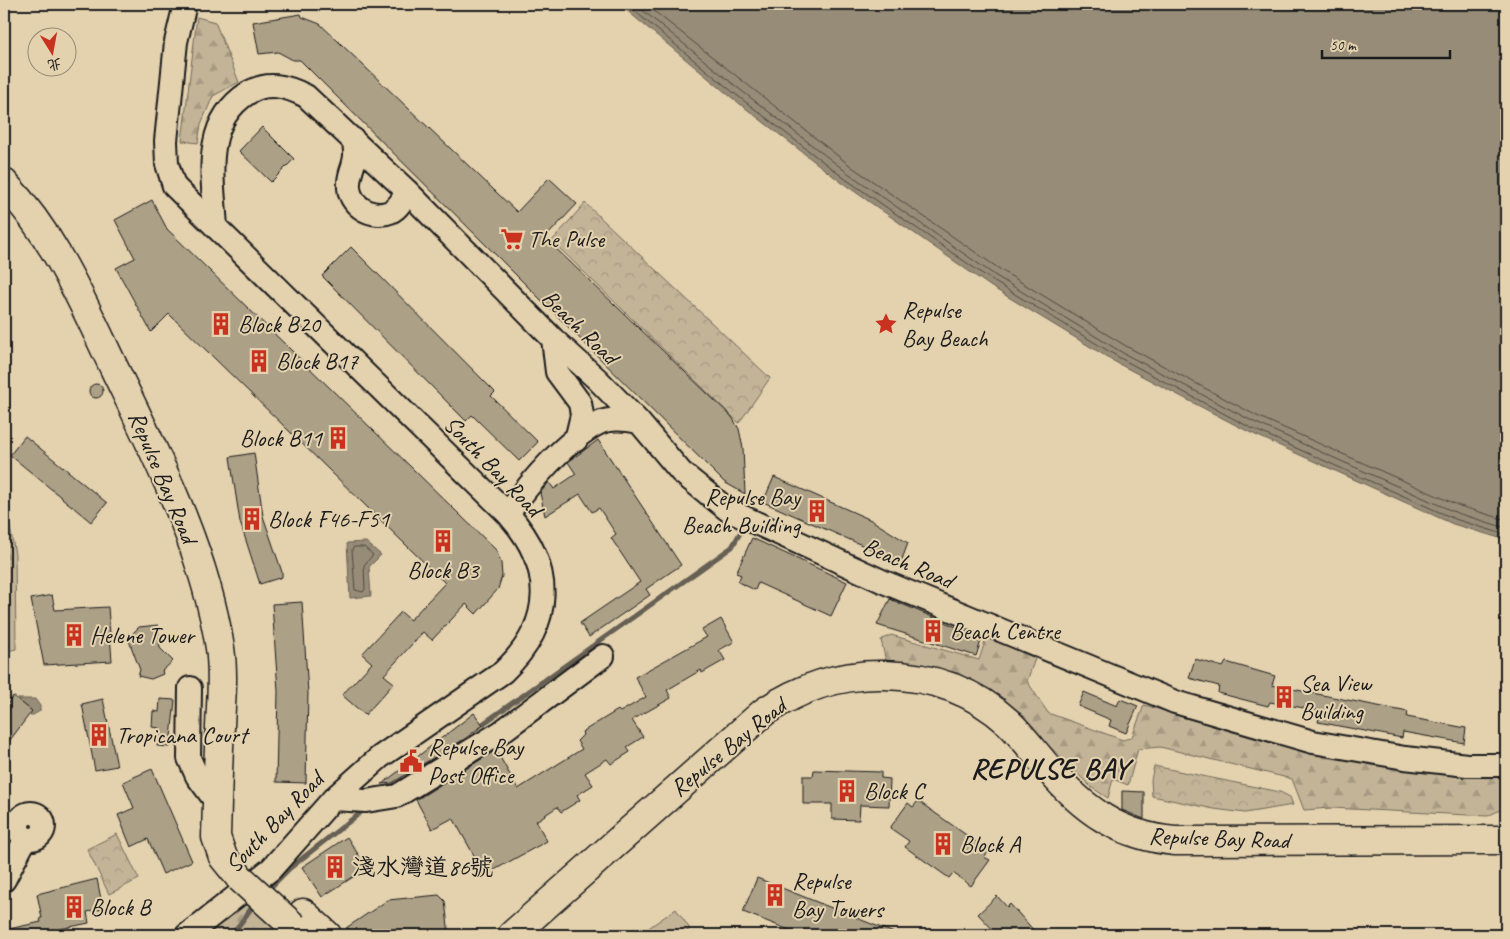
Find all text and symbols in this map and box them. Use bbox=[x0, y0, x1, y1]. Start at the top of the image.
north arrow bbox=[28, 28, 78, 78]
scale bar bbox=[1322, 28, 1450, 60]
text: 50 m bbox=[1330, 36, 1357, 55]
text: 北 bbox=[46, 55, 63, 74]
place label: The Pulse bbox=[528, 224, 606, 254]
supermarket icon: The Pulse bbox=[499, 226, 525, 252]
street label: Beach Road bbox=[535, 283, 627, 373]
place label: Repulse Bay Beach bbox=[902, 295, 989, 353]
place label: Block B20 bbox=[238, 309, 322, 339]
building icon: Block B20 bbox=[208, 311, 234, 337]
place icon: Repulse Bay Beach bbox=[873, 311, 899, 337]
place label: Block B17 bbox=[276, 346, 359, 376]
building icon: Block B17 bbox=[246, 348, 272, 374]
street label: Repulse Bay Road bbox=[122, 407, 206, 551]
street label: South Bay Road bbox=[437, 409, 551, 525]
place label: Block B11 bbox=[240, 423, 323, 453]
building icon: Block B11 bbox=[325, 425, 351, 451]
place label: Repulse Bay Beach Building bbox=[682, 482, 802, 540]
building icon: Repulse Bay Beach Building bbox=[804, 498, 830, 524]
place label: Block F46-F51 bbox=[268, 504, 391, 534]
building icon: Block F46-F51 bbox=[239, 506, 265, 532]
building icon: Block B3 bbox=[430, 528, 456, 554]
street label: Beach Road bbox=[858, 531, 961, 597]
place label: Block B3 bbox=[407, 555, 481, 585]
place label: Beach Centre bbox=[950, 616, 1062, 646]
building icon: Beach Centre bbox=[920, 618, 946, 644]
place label: Helene Tower bbox=[90, 620, 196, 650]
building icon: Helene Tower bbox=[61, 622, 87, 648]
place label: Sea View Building bbox=[1300, 668, 1372, 726]
building icon: Sea View Building bbox=[1271, 684, 1297, 710]
street label: Repulse Bay Road bbox=[664, 689, 795, 803]
place label: Tropicana Court bbox=[116, 720, 250, 750]
building icon: Tropicana Court bbox=[86, 722, 112, 748]
place label: Repulse Bay Post Office bbox=[428, 732, 525, 790]
public building icon: Repulse Bay Post Office bbox=[398, 748, 424, 774]
district label: REPULSE BAY bbox=[971, 750, 1135, 787]
street label: South Bay Road bbox=[218, 763, 332, 879]
place label: Block C bbox=[864, 776, 927, 806]
building icon: Block C bbox=[834, 778, 860, 804]
street label: Repulse Bay Road bbox=[1148, 821, 1293, 856]
place label: Block A bbox=[960, 829, 1021, 859]
building icon: Block A bbox=[930, 831, 956, 857]
place label: 淺水灣道86號 bbox=[352, 852, 494, 882]
building icon: 淺水灣道86號 bbox=[322, 854, 348, 880]
place label: Repulse Bay Towers bbox=[792, 866, 886, 924]
building icon: Repulse Bay Towers bbox=[762, 882, 788, 908]
place label: Block B bbox=[90, 892, 152, 922]
building icon: Block B bbox=[61, 894, 87, 920]

